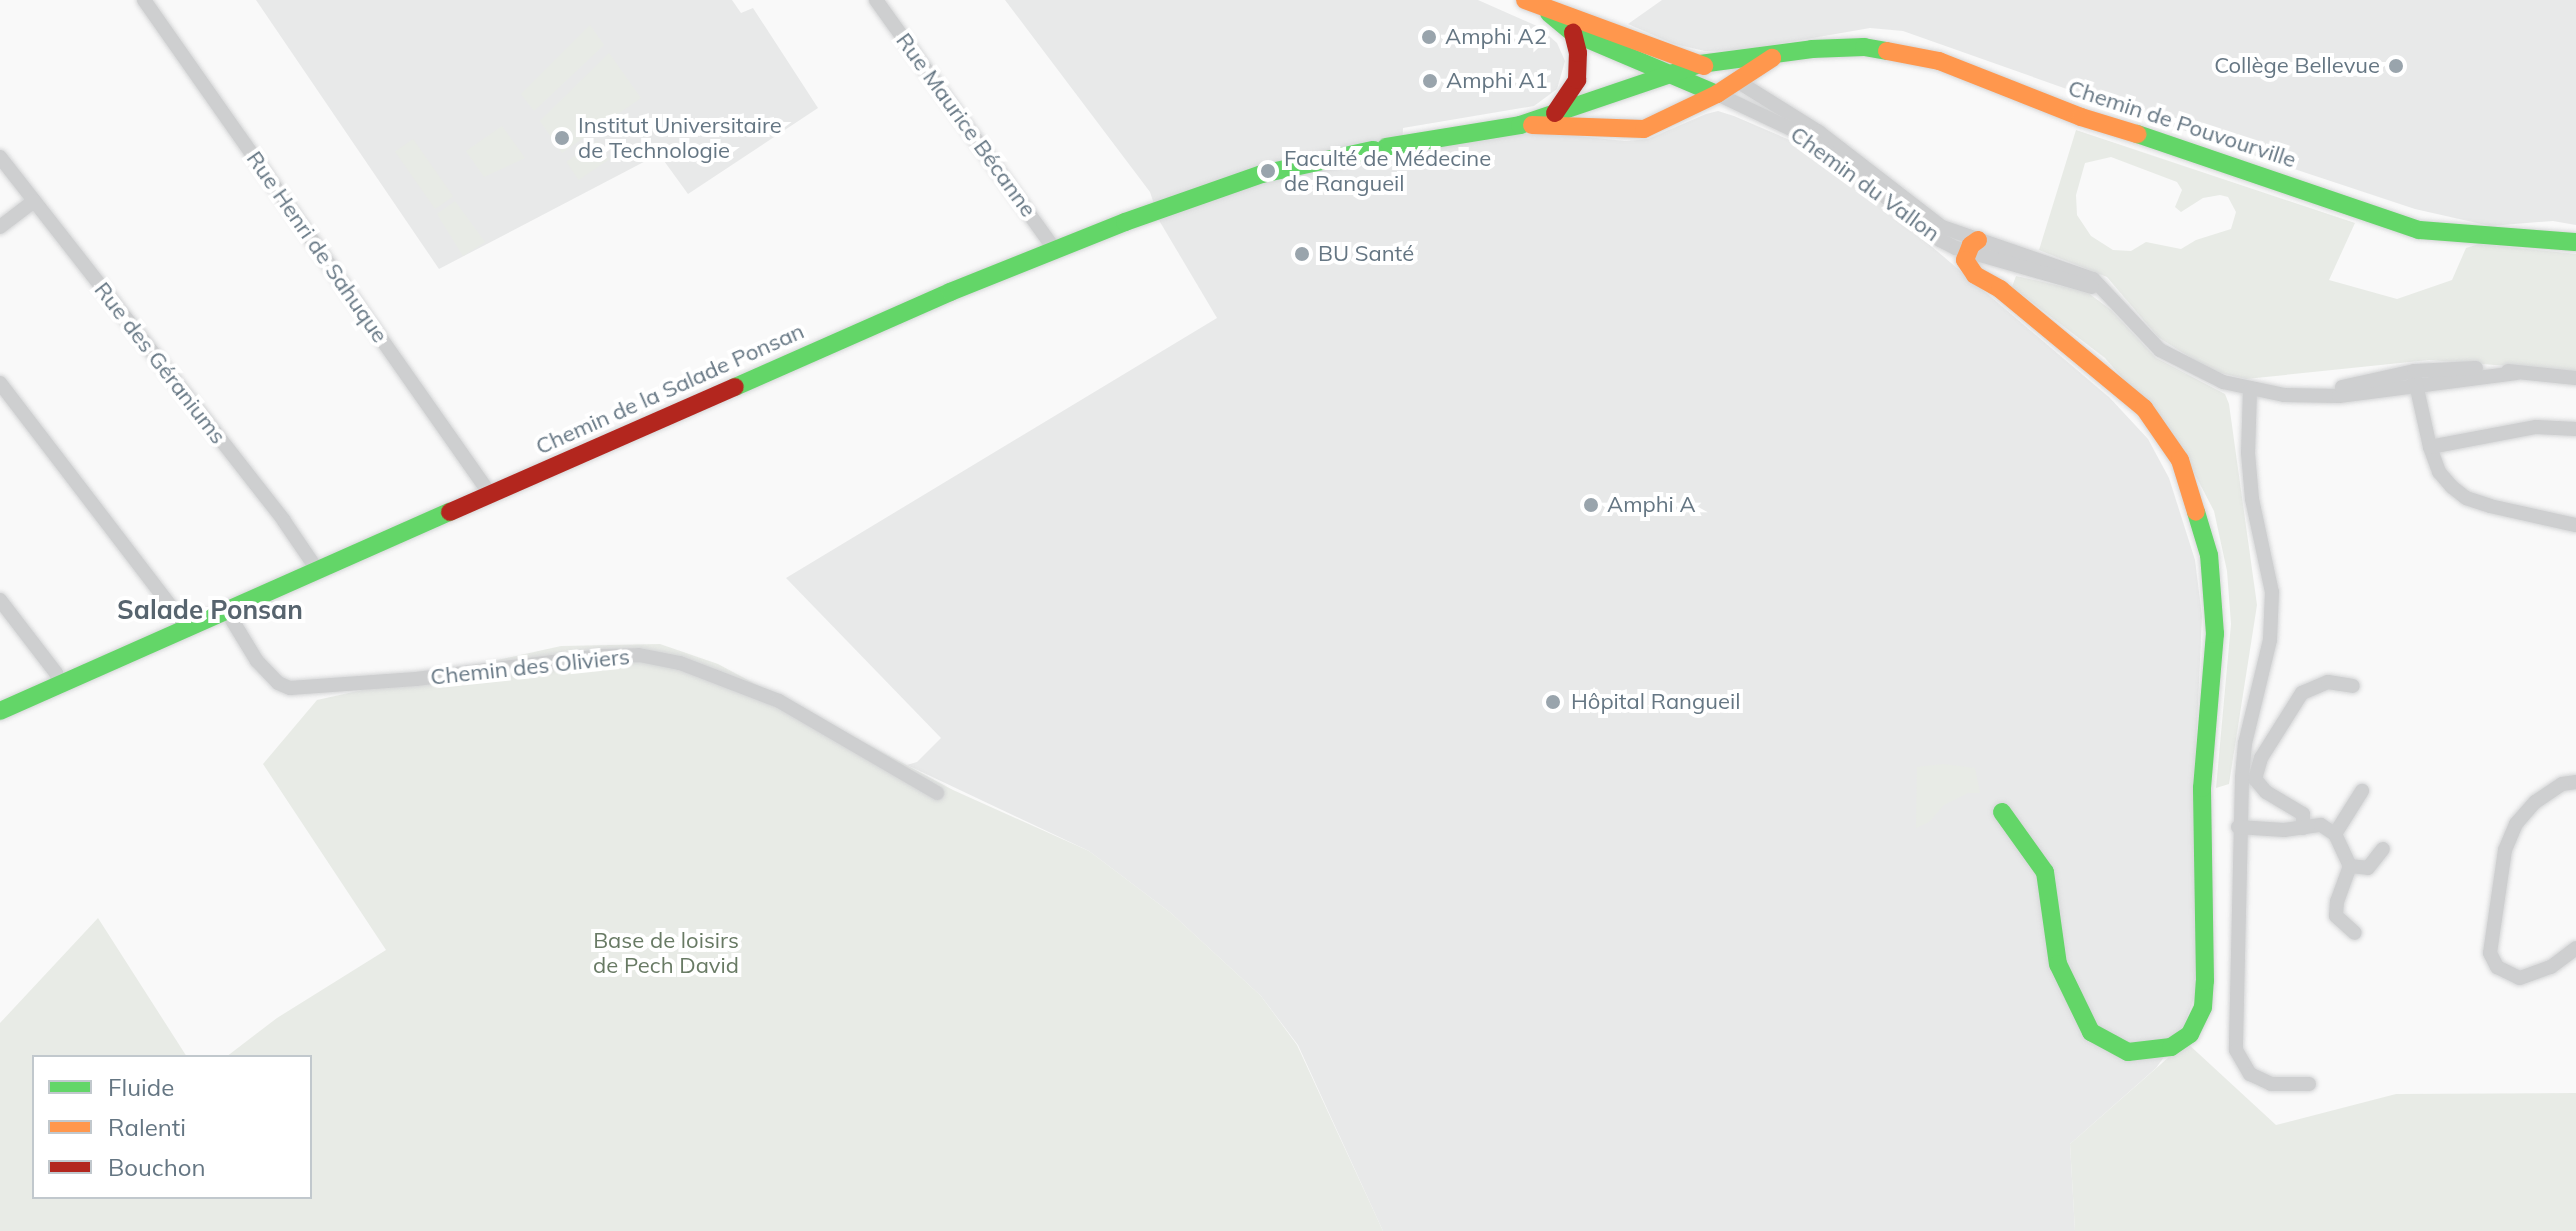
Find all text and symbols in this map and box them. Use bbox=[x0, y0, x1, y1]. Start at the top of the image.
place label: Amphi A2 bbox=[1445, 24, 1547, 50]
street label: Rue Maurice Bécanne bbox=[890, 28, 1042, 222]
marker: Amphi A2 bbox=[1420, 28, 1438, 46]
place label: Collège Bellevue bbox=[2214, 53, 2380, 79]
marker: Collège Bellevue bbox=[2387, 57, 2405, 75]
place label: Amphi A1 bbox=[1446, 68, 1548, 94]
marker: Amphi A1 bbox=[1421, 72, 1439, 90]
street label: Chemin de Pouvourville bbox=[2065, 75, 2299, 173]
place label: Institut Universitaire de Technologie bbox=[578, 112, 782, 164]
street label: Chemin du Vallon bbox=[1785, 121, 1945, 247]
marker: Institut Universitaire de Technologie bbox=[553, 129, 571, 147]
place label: Faculté de Médecine de Rangueil bbox=[1284, 145, 1491, 196]
street label: Rue Henri de Sahuque bbox=[241, 146, 393, 348]
marker: Faculté de Médecine de Rangueil bbox=[1259, 162, 1277, 180]
place label: BU Santé bbox=[1318, 241, 1414, 267]
marker: BU Santé bbox=[1293, 245, 1311, 263]
street label: Rue des Géraniums bbox=[89, 277, 231, 449]
street label: Chemin de la Salade Ponsan bbox=[532, 318, 808, 460]
place label: Amphi A bbox=[1607, 492, 1696, 518]
marker: Amphi A bbox=[1582, 496, 1600, 514]
district label: Salade Ponsan bbox=[117, 594, 303, 626]
street label: Chemin des Oliviers bbox=[429, 643, 631, 691]
place label: Hôpital Rangueil bbox=[1571, 689, 1740, 715]
marker: Hôpital Rangueil bbox=[1542, 691, 1564, 713]
park label: Base de loisirs de Pech David bbox=[593, 927, 739, 978]
legend bbox=[32, 1055, 312, 1199]
text: Fluide bbox=[108, 1072, 174, 1102]
text: Ralenti bbox=[108, 1112, 186, 1142]
text: Bouchon bbox=[108, 1152, 206, 1182]

